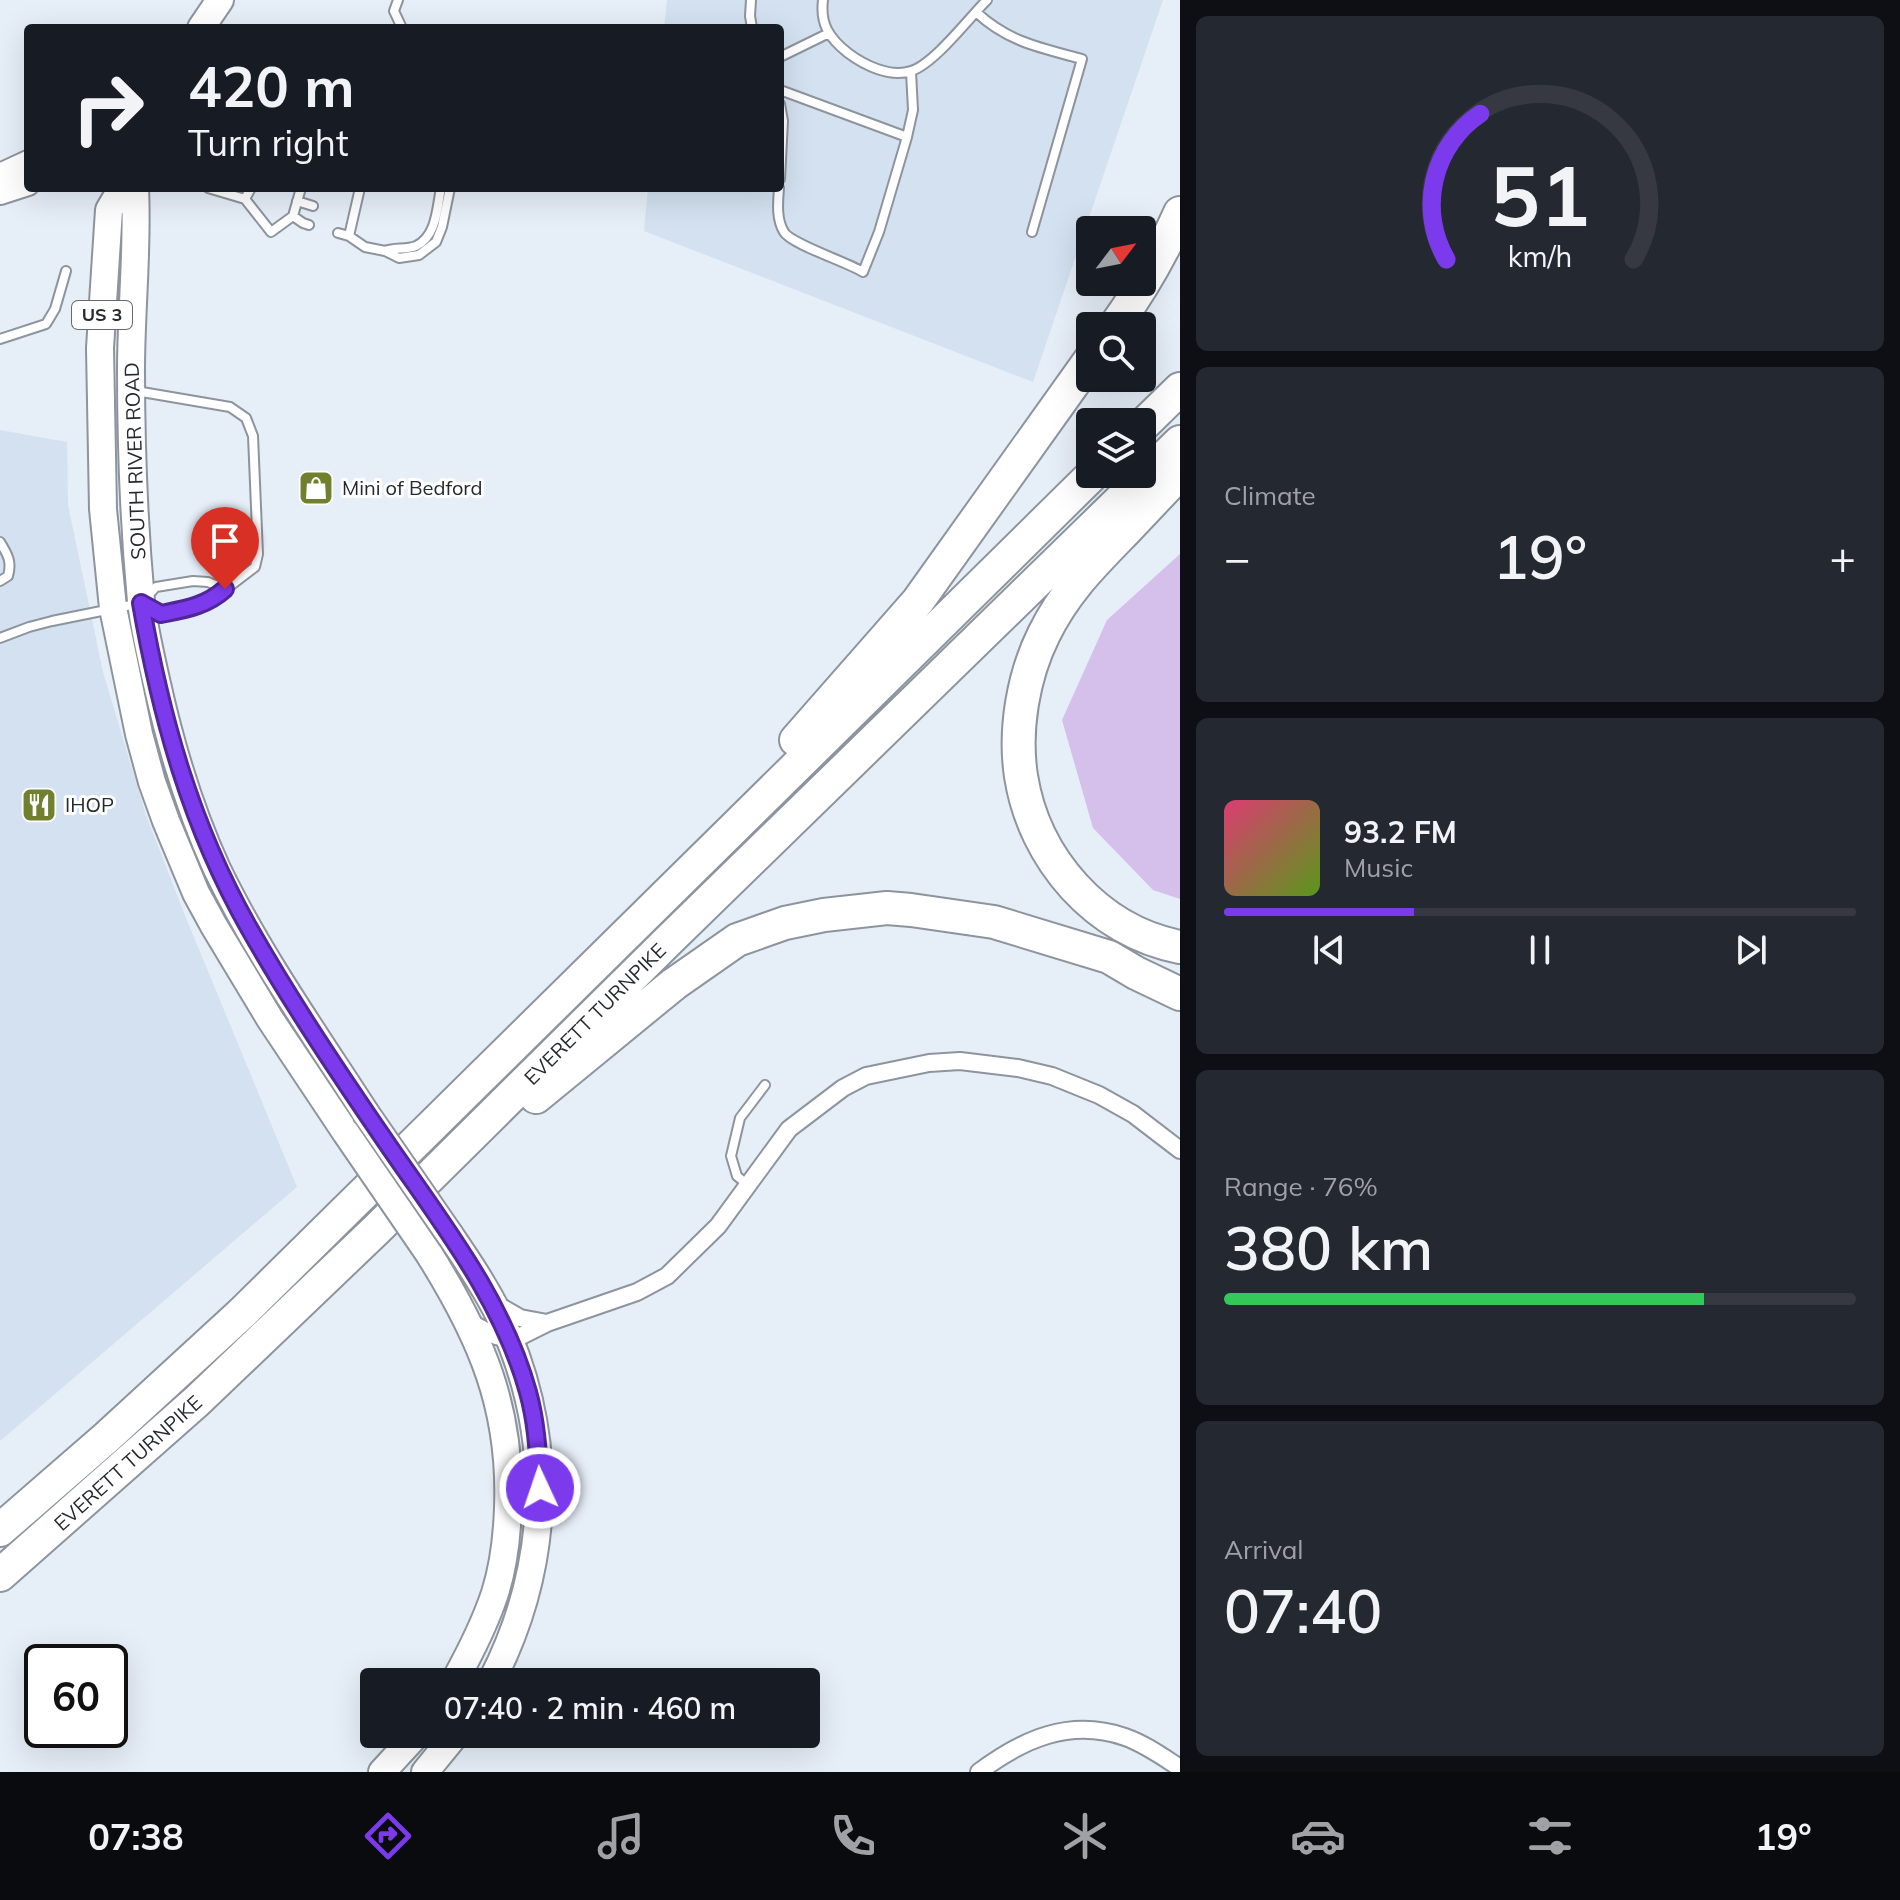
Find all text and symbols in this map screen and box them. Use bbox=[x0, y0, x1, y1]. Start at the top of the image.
text: 420 m bbox=[188, 51, 355, 121]
icon: right bbox=[56, 56, 160, 160]
text: Turn right bbox=[188, 120, 349, 165]
text: 51 bbox=[1490, 141, 1590, 246]
north arrow bbox=[1076, 216, 1156, 296]
map controls bbox=[1076, 216, 1156, 488]
text: km/h bbox=[1508, 238, 1572, 274]
road number: US 3 bbox=[72, 301, 132, 329]
button: search bbox=[1076, 312, 1156, 392]
street label: SOUTH RIVER ROAD bbox=[119, 362, 150, 560]
button: layers bbox=[1076, 408, 1156, 488]
shop icon: Mini of Bedford bbox=[297, 469, 335, 507]
place label: Mini of Bedford bbox=[342, 475, 482, 500]
text: Climate bbox=[1224, 479, 1316, 512]
pin bbox=[191, 507, 259, 589]
icon: arrive bbox=[203, 519, 247, 563]
text: 19° bbox=[1493, 519, 1587, 594]
text: − bbox=[1224, 530, 1250, 585]
text: + bbox=[1830, 530, 1856, 585]
restaurant icon: IHOP bbox=[20, 786, 58, 824]
place label: IHOP bbox=[65, 792, 114, 817]
text: 93.2 FM bbox=[1344, 813, 1457, 851]
text: Music bbox=[1344, 851, 1413, 884]
icon: previous bbox=[1307, 928, 1351, 972]
icon: pause bbox=[1518, 928, 1562, 972]
icon: next bbox=[1729, 928, 1773, 972]
street label: EVERETT TURNPIKE bbox=[518, 937, 671, 1090]
text: Range · 76% bbox=[1224, 1170, 1378, 1203]
text: 380 km bbox=[1224, 1210, 1433, 1285]
street label: EVERETT TURNPIKE bbox=[49, 1390, 207, 1536]
position arrow bbox=[498, 1446, 582, 1530]
text: Arrival bbox=[1224, 1533, 1304, 1566]
text: 07:40 bbox=[1224, 1573, 1382, 1648]
speed limit sign: 60 bbox=[24, 1644, 128, 1748]
text: 07:40 · 2 min · 460 m bbox=[444, 1689, 736, 1727]
icon: directions bbox=[360, 1808, 416, 1864]
icon: music bbox=[593, 1808, 649, 1864]
icon: phone bbox=[825, 1808, 881, 1864]
icon: climate bbox=[1057, 1808, 1113, 1864]
icon: car bbox=[1290, 1808, 1346, 1864]
icon: filters bbox=[1522, 1808, 1578, 1864]
text: 07:38 bbox=[88, 1814, 184, 1859]
text: 19° bbox=[1755, 1814, 1812, 1859]

